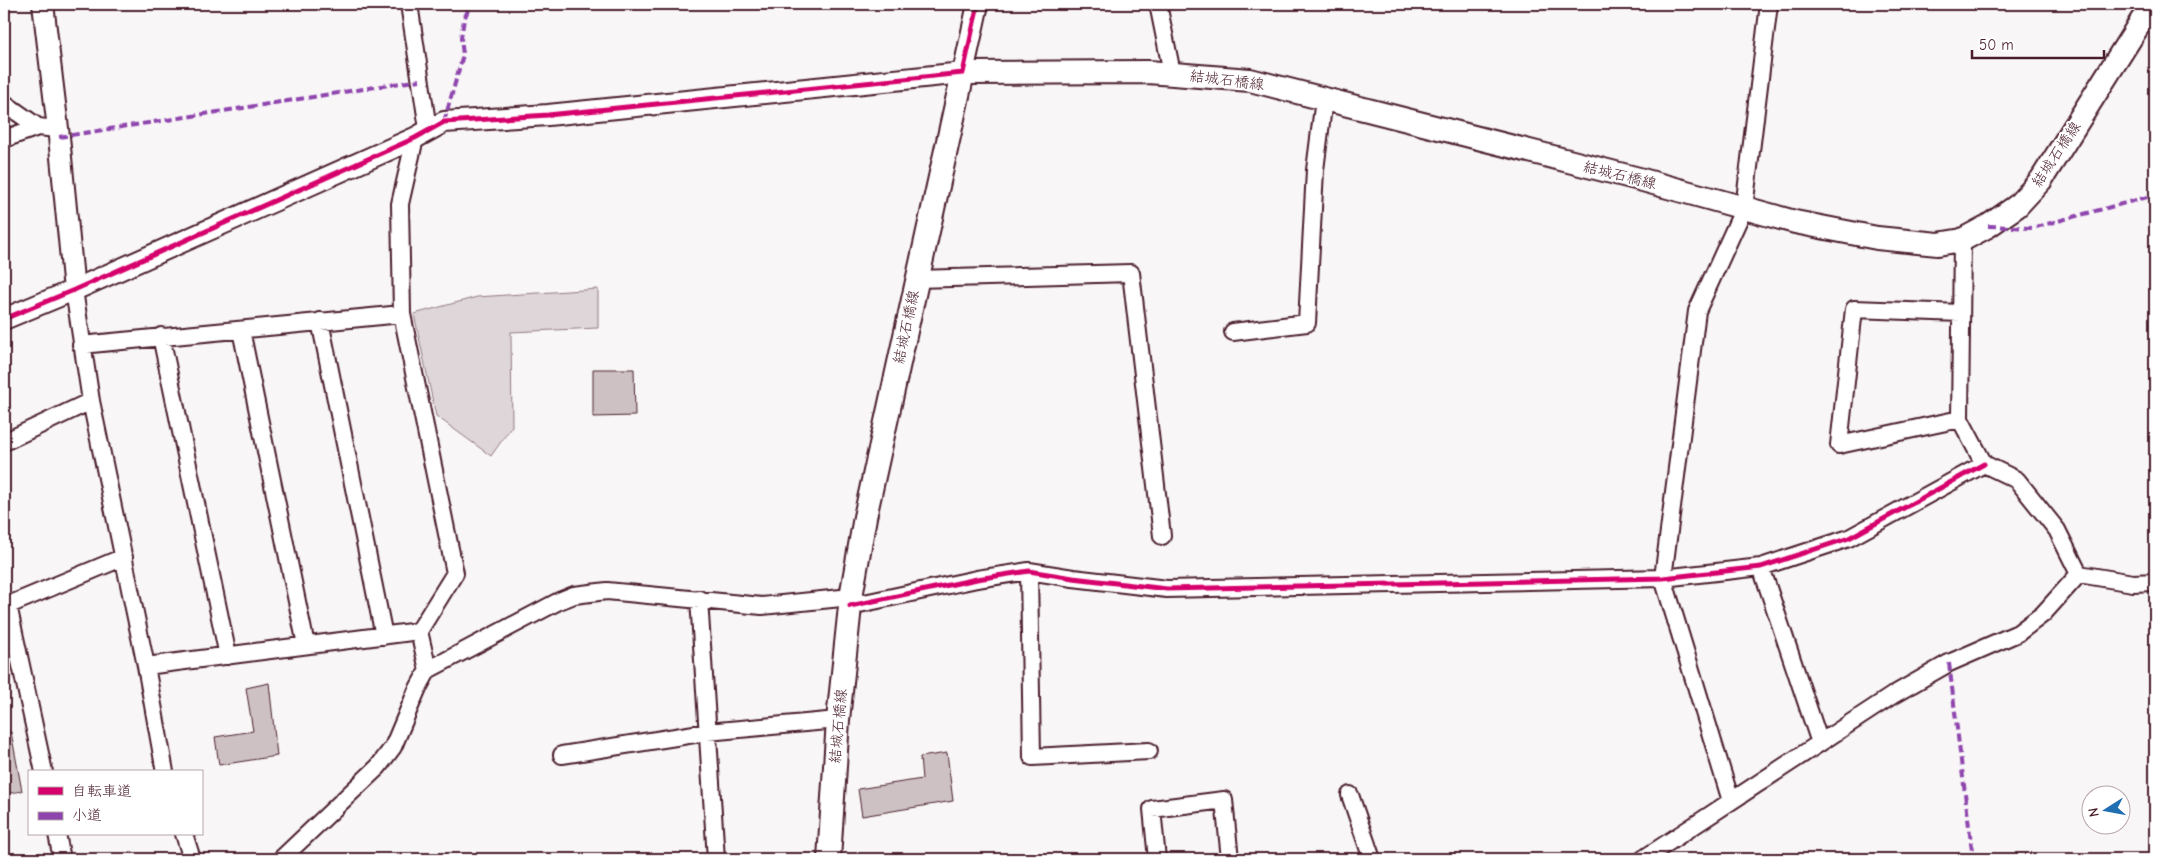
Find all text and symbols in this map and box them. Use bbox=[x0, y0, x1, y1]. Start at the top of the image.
scale bar bbox=[1972, 28, 2104, 60]
text: 50 m bbox=[1979, 36, 2014, 54]
street label: 結城石橋線 bbox=[1189, 66, 1265, 94]
street label: 結城石橋線 bbox=[2028, 118, 2084, 190]
street label: 結城石橋線 bbox=[1581, 157, 1659, 193]
street label: 結城石橋線 bbox=[889, 288, 923, 366]
street label: 結城石橋線 bbox=[826, 688, 850, 764]
legend bbox=[28, 770, 202, 836]
text: 自転車道 bbox=[72, 782, 132, 800]
north arrow bbox=[2082, 786, 2132, 836]
text: 小道 bbox=[72, 806, 102, 824]
text: N bbox=[2085, 806, 2103, 818]

